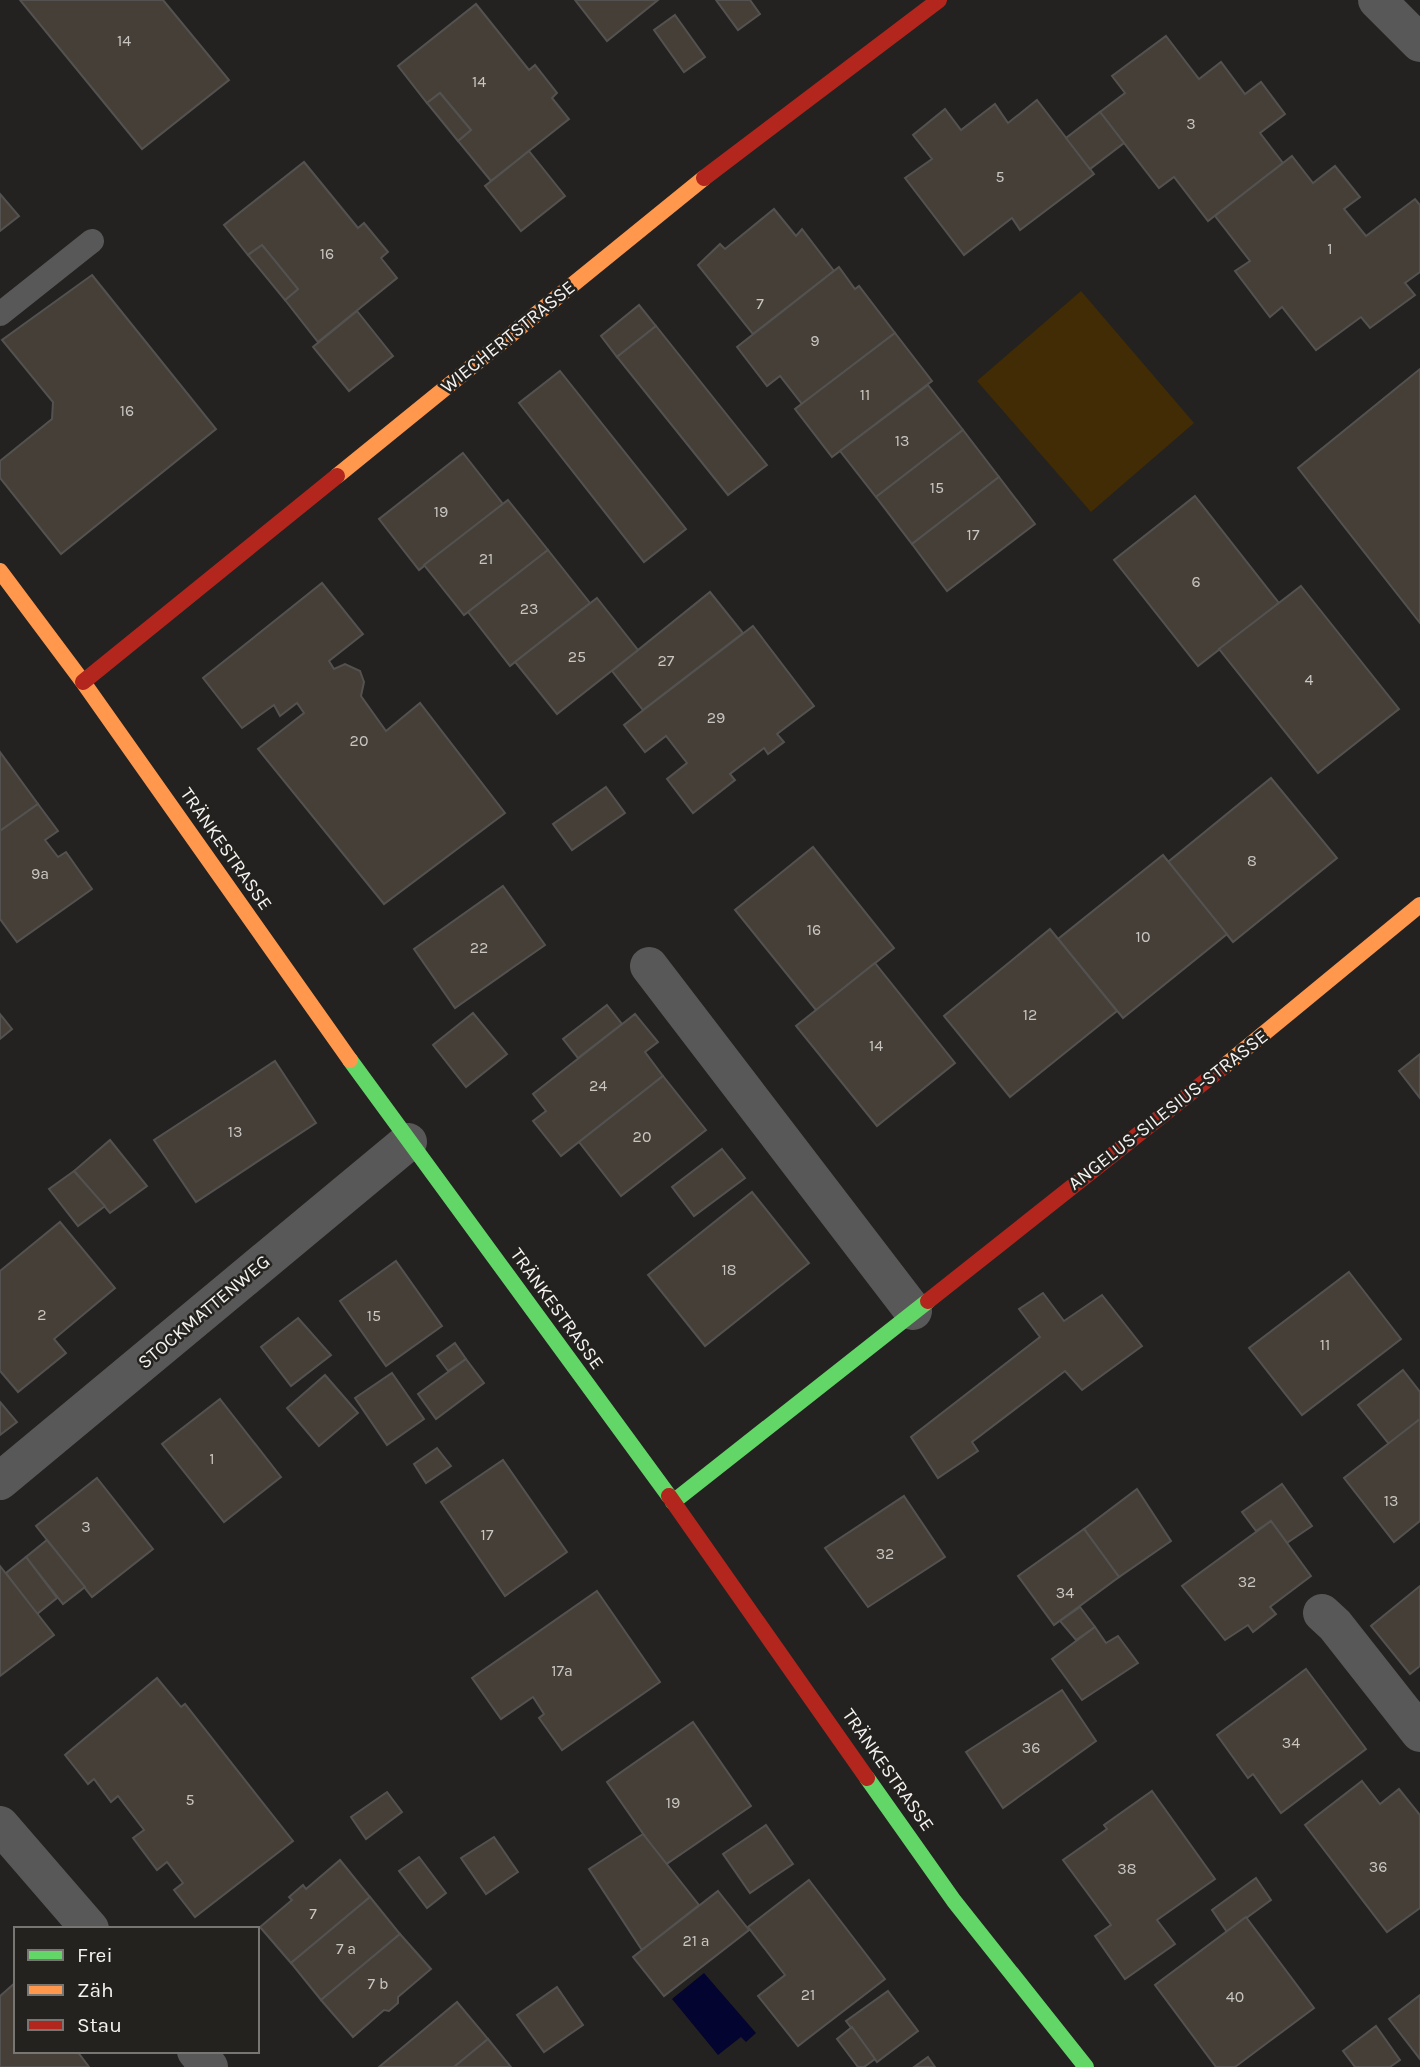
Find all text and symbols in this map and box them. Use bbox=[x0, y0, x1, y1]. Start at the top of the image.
house number: 14 bbox=[117, 31, 131, 50]
house number: 14 bbox=[472, 72, 486, 91]
house number: 3 bbox=[1186, 114, 1196, 133]
house number: 5 bbox=[995, 167, 1005, 186]
house number: 1 bbox=[1327, 239, 1333, 258]
house number: 16 bbox=[320, 244, 334, 263]
street label: WIECHERTSTRASSE bbox=[436, 276, 580, 398]
house number: 7 bbox=[756, 294, 764, 313]
house number: 9 bbox=[810, 331, 820, 350]
house number: 11 bbox=[860, 385, 870, 404]
house number: 16 bbox=[120, 401, 134, 420]
house number: 13 bbox=[895, 431, 909, 450]
house number: 15 bbox=[930, 478, 944, 497]
house number: 19 bbox=[434, 502, 448, 521]
house number: 17 bbox=[967, 525, 980, 544]
house number: 21 bbox=[479, 549, 493, 568]
house number: 6 bbox=[1191, 572, 1201, 591]
house number: 23 bbox=[520, 599, 538, 618]
house number: 25 bbox=[568, 647, 586, 666]
house number: 27 bbox=[658, 651, 675, 670]
house number: 4 bbox=[1305, 670, 1314, 689]
house number: 29 bbox=[707, 708, 725, 727]
house number: 20 bbox=[350, 731, 368, 750]
street label: TRÄNKESTRASSE bbox=[176, 784, 276, 914]
house number: 8 bbox=[1247, 851, 1257, 870]
house number: 9a bbox=[31, 864, 49, 883]
house number: 16 bbox=[807, 920, 821, 939]
house number: 10 bbox=[1136, 927, 1150, 946]
house number: 22 bbox=[470, 938, 488, 957]
house number: 12 bbox=[1023, 1005, 1037, 1024]
street label: ANGELUS-SILESIUS-STRASSE bbox=[1064, 1025, 1272, 1195]
house number: 14 bbox=[869, 1036, 883, 1055]
house number: 24 bbox=[589, 1076, 607, 1095]
house number: 13 bbox=[228, 1122, 242, 1141]
house number: 20 bbox=[633, 1127, 651, 1146]
street label: TRÄNKESTRASSE bbox=[506, 1244, 608, 1374]
street label: STOCKMATTENWEG bbox=[134, 1250, 274, 1374]
house number: 18 bbox=[721, 1260, 737, 1279]
house number: 2 bbox=[37, 1305, 47, 1324]
house number: 15 bbox=[367, 1306, 381, 1325]
house number: 11 bbox=[1320, 1335, 1330, 1354]
house number: 1 bbox=[209, 1449, 215, 1468]
house number: 13 bbox=[1384, 1491, 1398, 1510]
house number: 3 bbox=[81, 1517, 91, 1536]
house number: 17 bbox=[481, 1525, 494, 1544]
house number: 32 bbox=[876, 1544, 894, 1563]
house number: 32 bbox=[1238, 1572, 1256, 1591]
house number: 34 bbox=[1056, 1583, 1074, 1602]
house number: 17a bbox=[551, 1661, 573, 1680]
street label: TRÄNKESTRASSE bbox=[838, 1705, 938, 1835]
house number: 34 bbox=[1282, 1733, 1300, 1752]
house number: 36 bbox=[1022, 1738, 1040, 1757]
house number: 5 bbox=[185, 1790, 195, 1809]
house number: 19 bbox=[666, 1793, 680, 1812]
house number: 36 bbox=[1369, 1857, 1387, 1876]
house number: 38 bbox=[1117, 1859, 1137, 1878]
house number: 7 bbox=[309, 1904, 317, 1923]
legend bbox=[14, 1927, 259, 2053]
house number: 21 a bbox=[682, 1931, 710, 1950]
house number: 7 a bbox=[336, 1939, 356, 1958]
text: Frei bbox=[77, 1943, 113, 1967]
house number: 7 b bbox=[368, 1974, 388, 1993]
text: Zäh bbox=[77, 1978, 114, 2002]
house number: 21 bbox=[801, 1985, 815, 2004]
house number: 40 bbox=[1226, 1987, 1244, 2006]
text: Stau bbox=[77, 2013, 122, 2037]

